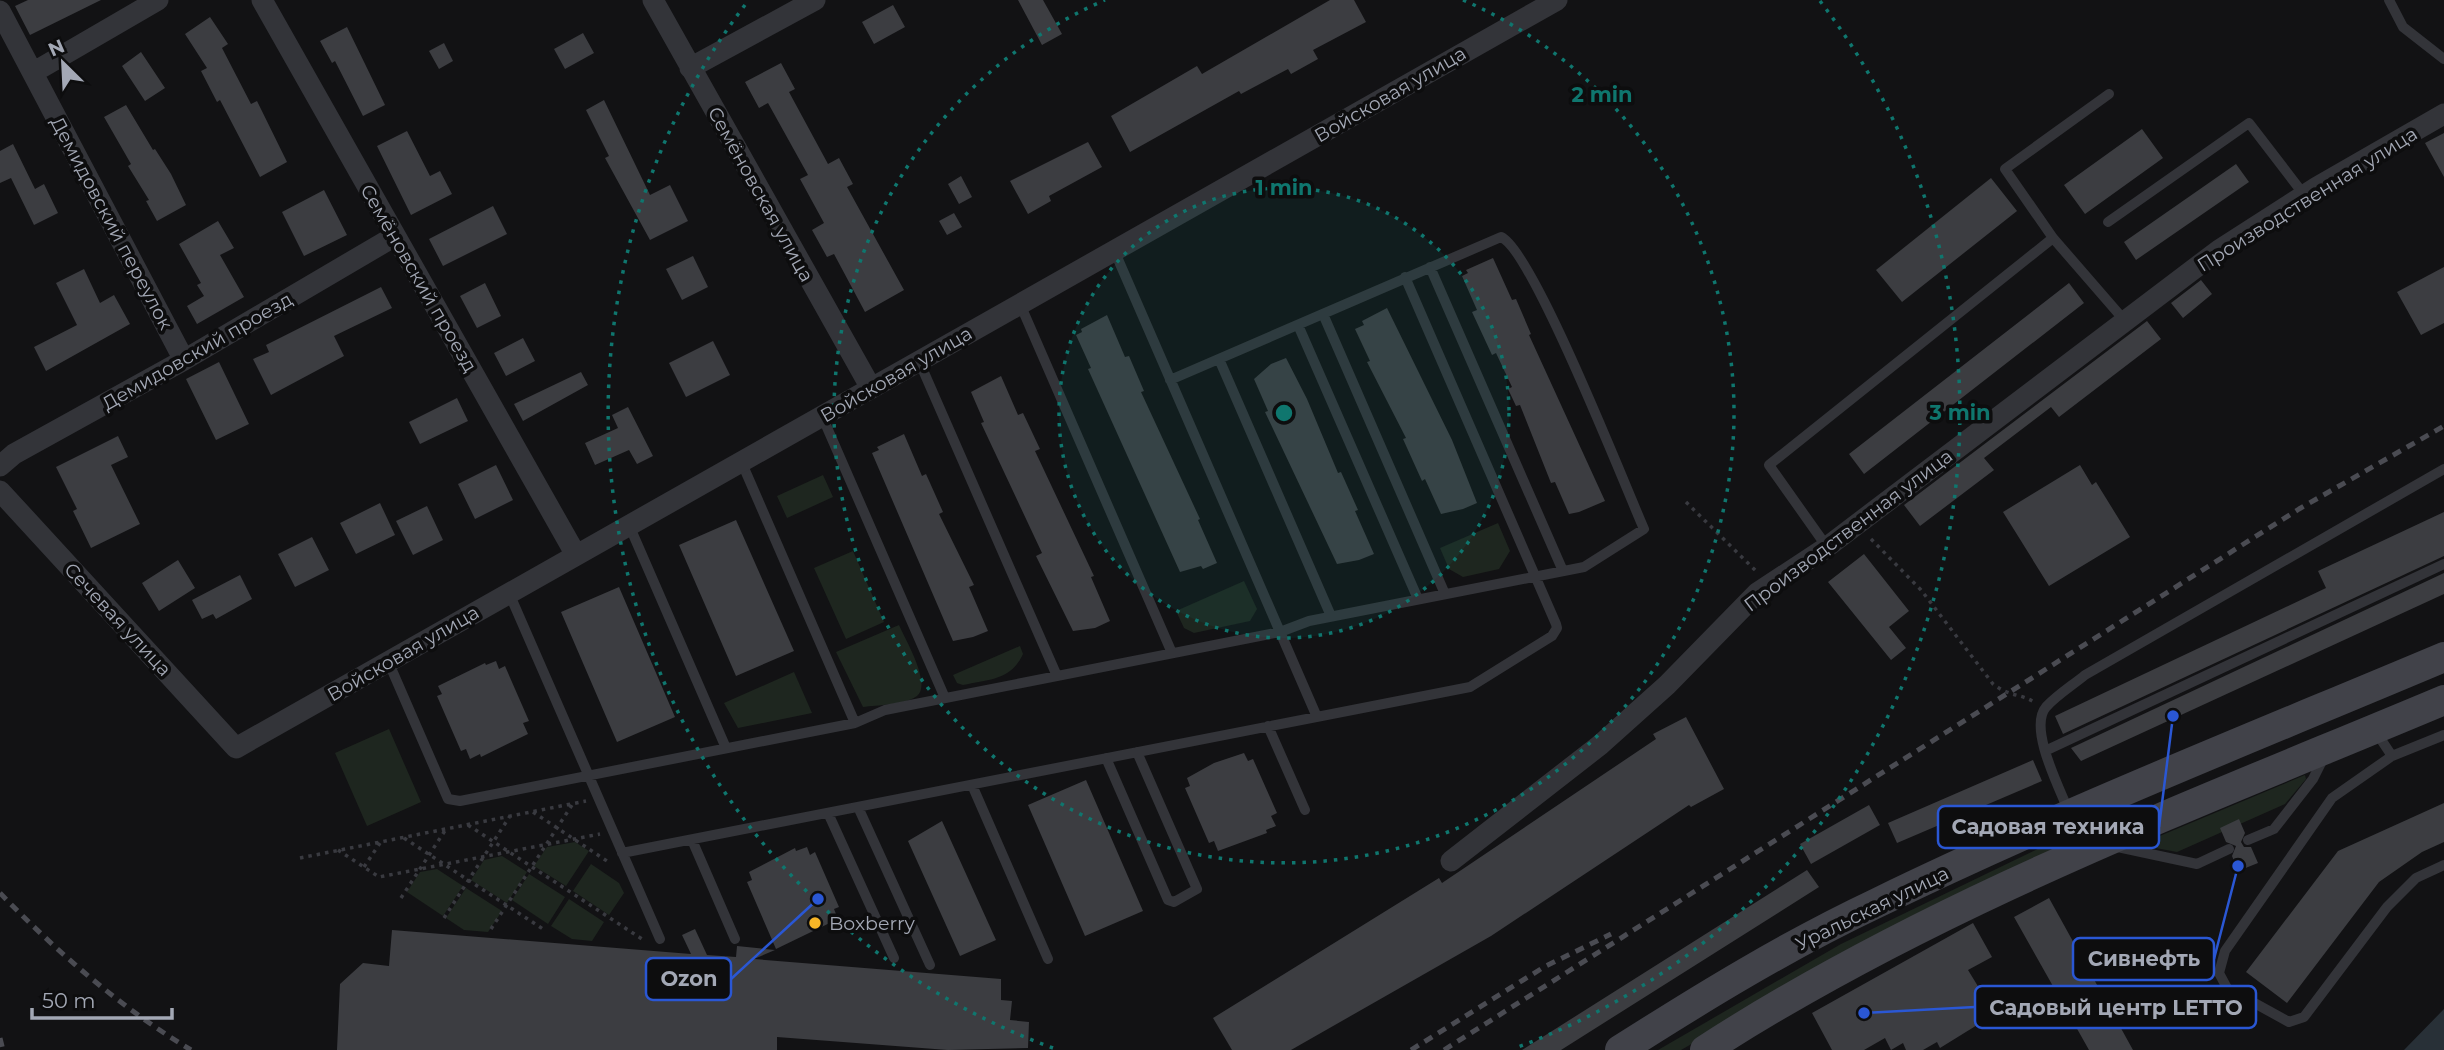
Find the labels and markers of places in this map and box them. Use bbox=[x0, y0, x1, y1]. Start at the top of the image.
centre of rings bbox=[1272, 401, 1296, 425]
callout: Садовая техника bbox=[1938, 806, 2159, 848]
place label: Boxberry bbox=[829, 912, 915, 935]
marker: Boxberry bbox=[807, 915, 823, 931]
callout: Сивнефть bbox=[2073, 938, 2214, 980]
callout: Ozon bbox=[646, 958, 731, 1000]
callout: Садовый центр LETTO bbox=[1975, 986, 2256, 1028]

